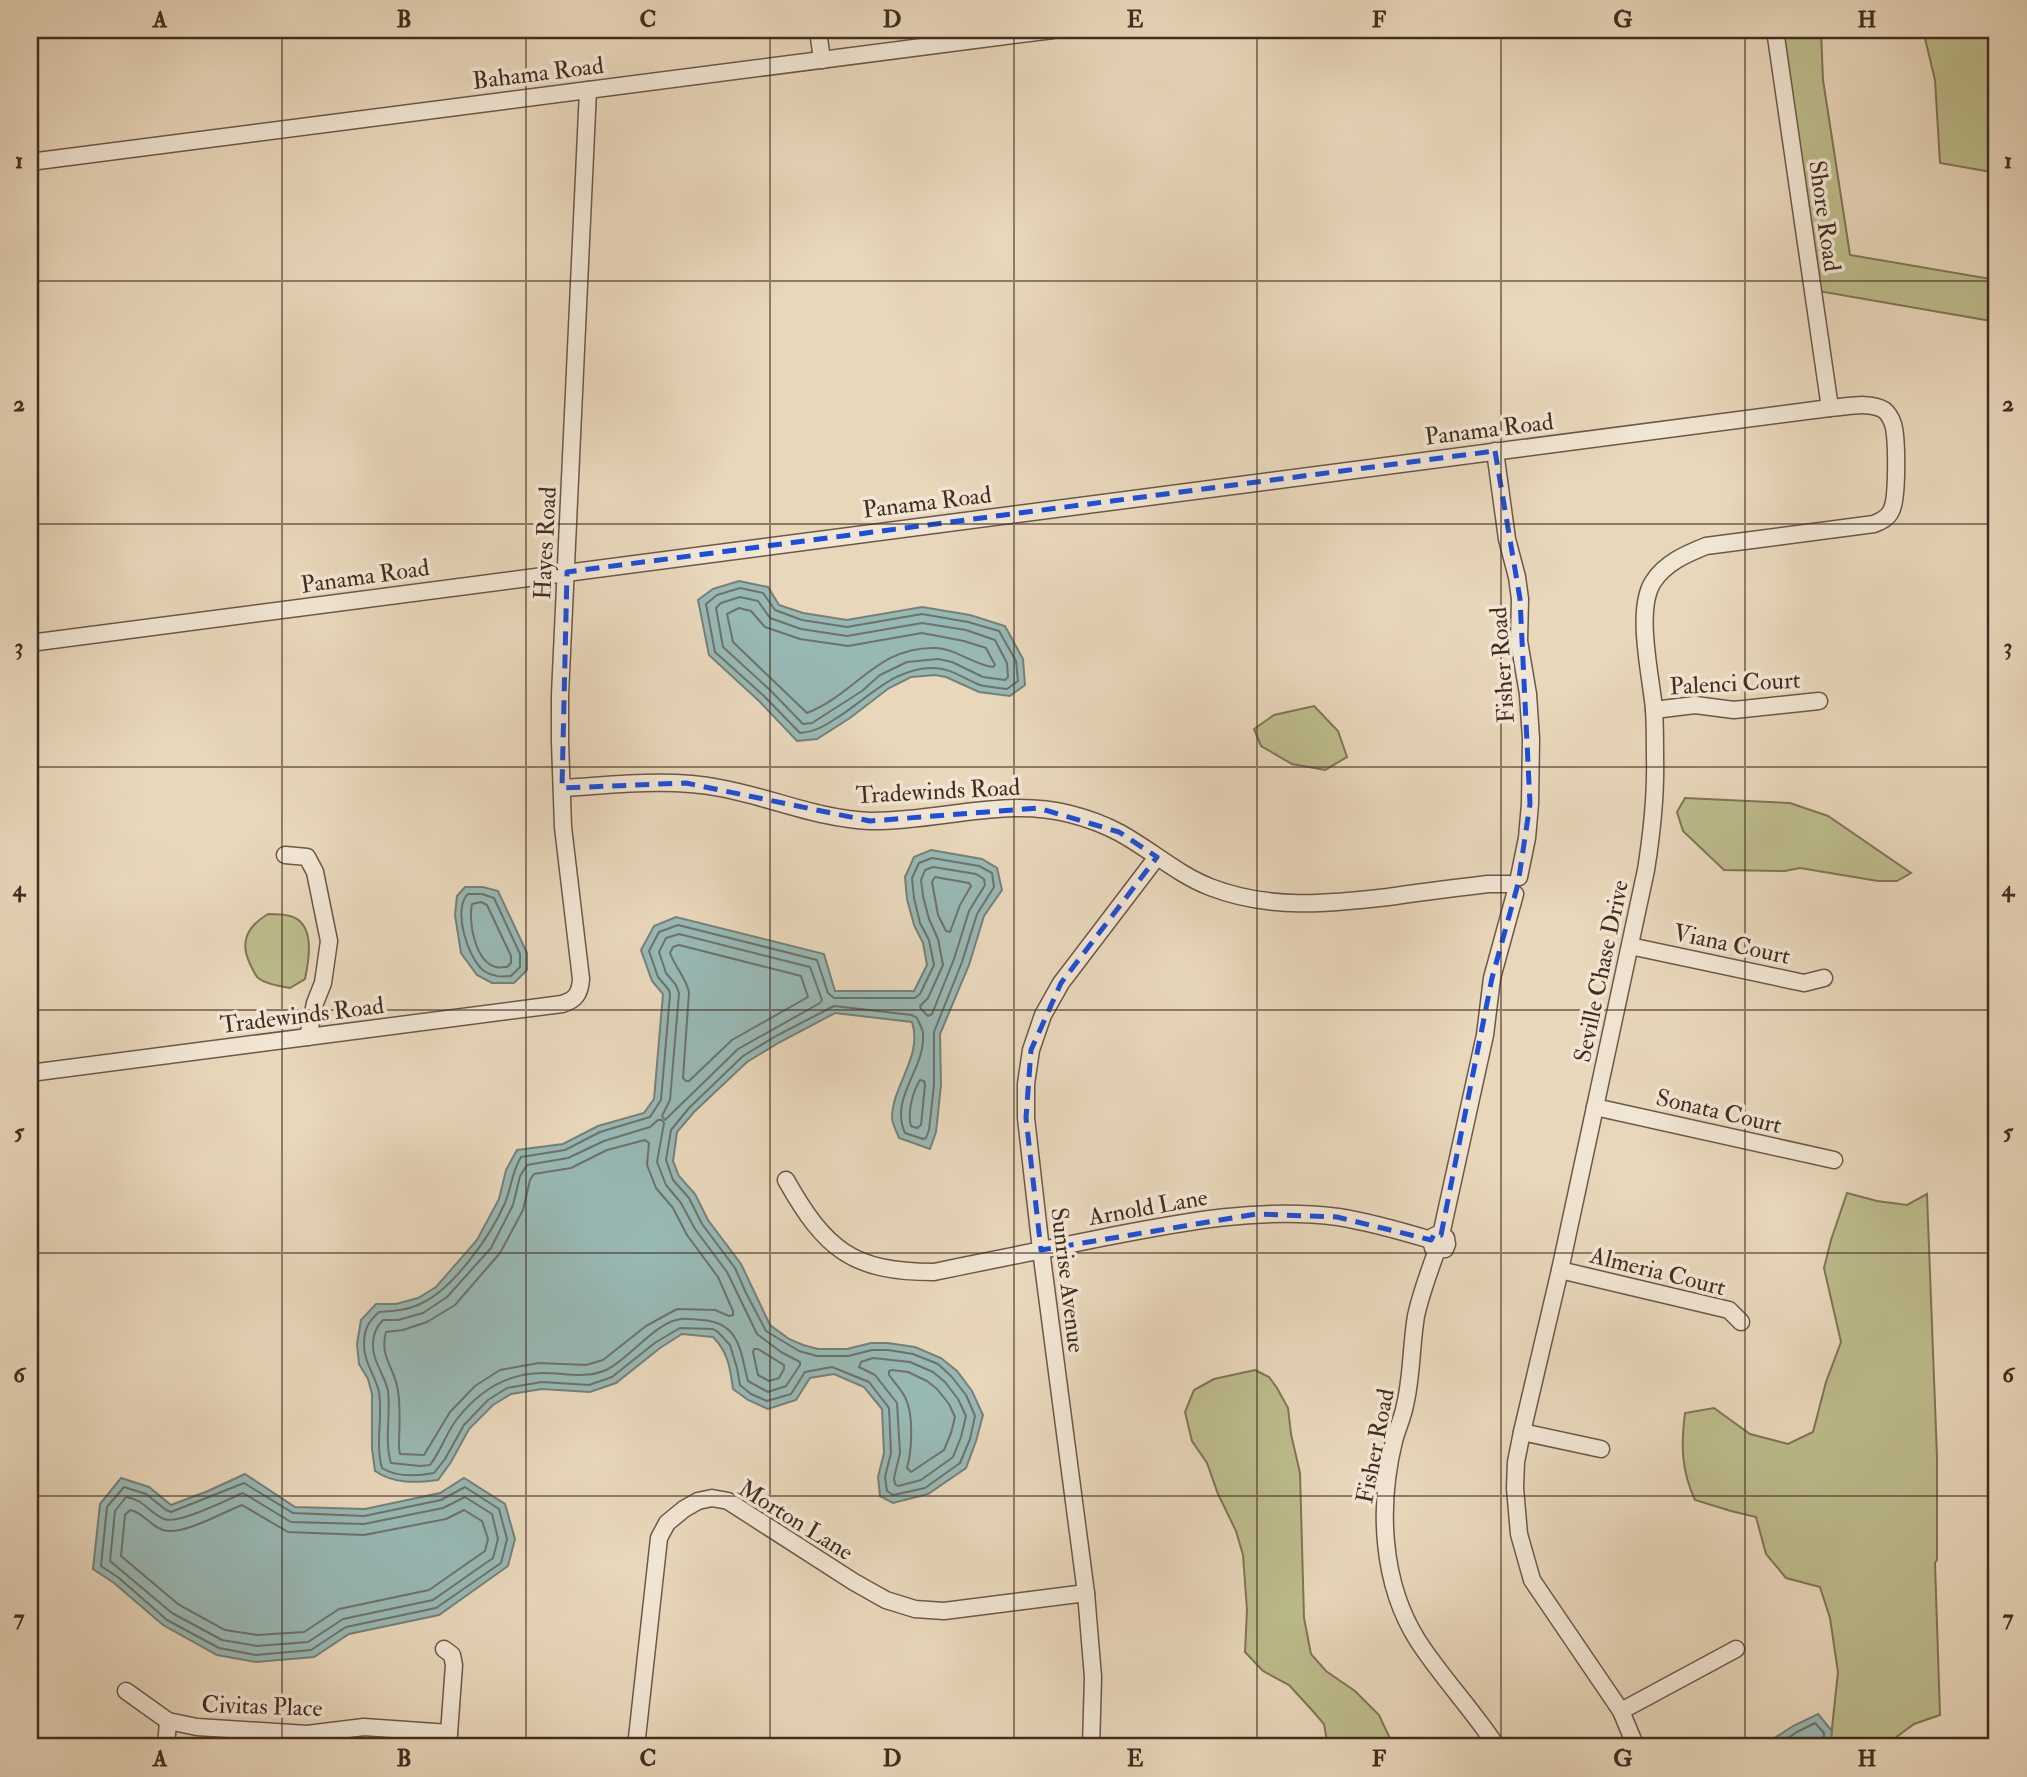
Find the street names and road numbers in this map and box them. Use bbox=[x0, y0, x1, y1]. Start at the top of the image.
street label: Bahama Road bbox=[471, 50, 606, 97]
street label: Shore Road bbox=[1801, 159, 1848, 274]
street label: Panama Road bbox=[1423, 406, 1555, 453]
street label: Panama Road bbox=[861, 479, 993, 526]
street label: Hayes Road bbox=[527, 486, 564, 600]
street label: Panama Road bbox=[299, 552, 431, 601]
street label: Fisher Road bbox=[1483, 606, 1522, 724]
street label: Palenci Court bbox=[1669, 665, 1802, 702]
street label: Tradewinds Road bbox=[855, 772, 1021, 811]
street label: Seville Chase Drive bbox=[1567, 877, 1636, 1065]
street label: Viana Court bbox=[1671, 917, 1793, 972]
street label: Tradewinds Road bbox=[218, 990, 386, 1041]
street label: Sonata Court bbox=[1653, 1082, 1785, 1141]
street label: Arnold Lane bbox=[1085, 1182, 1210, 1233]
street label: Sunrise Avenue bbox=[1043, 1206, 1092, 1354]
street label: Almeria Court bbox=[1586, 1239, 1729, 1303]
street label: Fisher Road bbox=[1349, 1386, 1402, 1506]
street label: Morton Lane bbox=[733, 1473, 859, 1568]
street label: Civitas Place bbox=[201, 1689, 323, 1724]

